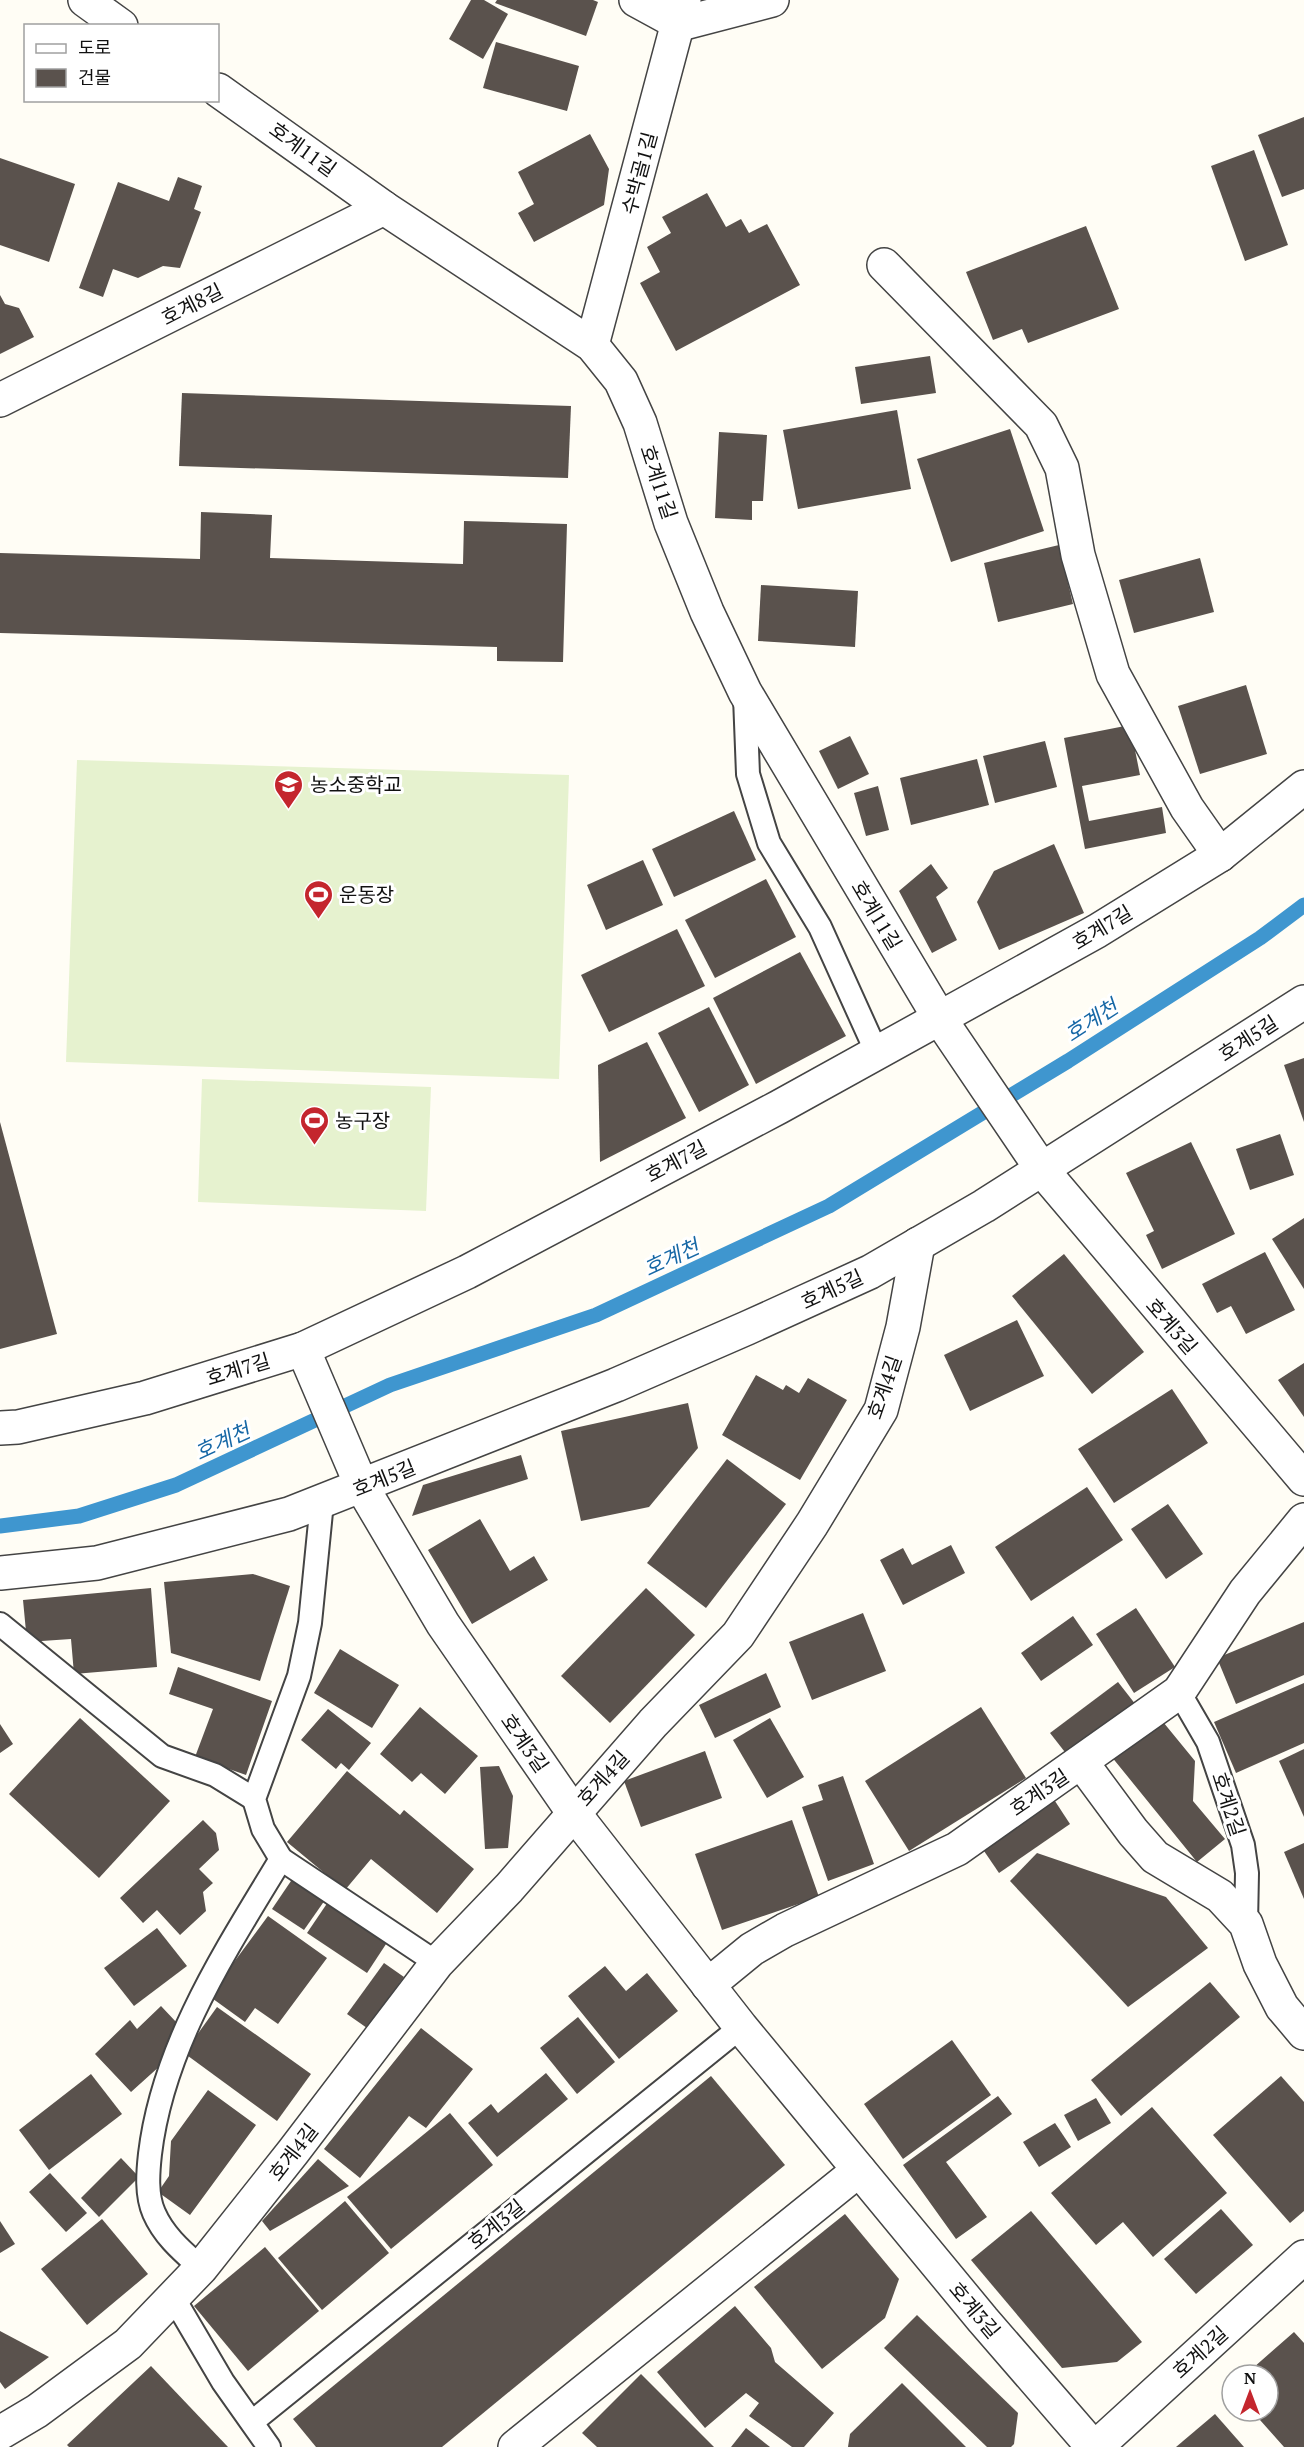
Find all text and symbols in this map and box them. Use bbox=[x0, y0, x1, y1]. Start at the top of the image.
legend bbox=[24, 24, 219, 102]
text: 도로 bbox=[78, 35, 111, 59]
text: 건물 bbox=[78, 65, 111, 89]
street label: 호계11길 bbox=[264, 116, 342, 182]
street label: 수박골1길 bbox=[615, 129, 663, 217]
street label: 호계8길 bbox=[157, 277, 227, 331]
street label: 호계11길 bbox=[634, 441, 684, 523]
school or university icon: 농소중학교 bbox=[273, 768, 305, 810]
place label: 농소중학교 bbox=[310, 771, 402, 798]
street label: 호계11길 bbox=[846, 875, 908, 955]
sports icon: 운동장 bbox=[302, 878, 334, 920]
place label: 운동장 bbox=[339, 881, 394, 908]
street label: 호계7길 bbox=[1067, 898, 1137, 956]
water label: 호계천 bbox=[1059, 991, 1125, 1048]
street label: 호계5길 bbox=[1213, 1009, 1283, 1067]
sports icon: 농구장 bbox=[298, 1104, 330, 1146]
place label: 농구장 bbox=[335, 1107, 390, 1134]
street label: 호계7길 bbox=[641, 1134, 711, 1188]
water label: 호계천 bbox=[639, 1231, 706, 1282]
street label: 호계5길 bbox=[796, 1263, 868, 1315]
street label: 호계3길 bbox=[1140, 1292, 1204, 1360]
street label: 호계7길 bbox=[203, 1346, 273, 1392]
street label: 호계4길 bbox=[861, 1351, 907, 1423]
water label: 호계천 bbox=[190, 1415, 257, 1466]
street label: 호계5길 bbox=[348, 1453, 420, 1503]
street label: 호계3길 bbox=[495, 1708, 555, 1778]
street label: 호계4길 bbox=[571, 1744, 635, 1812]
street label: 호계3길 bbox=[1004, 1762, 1074, 1822]
street label: 호계2길 bbox=[1206, 1769, 1252, 1839]
street label: 호계4길 bbox=[262, 2118, 324, 2186]
street label: 호계3길 bbox=[462, 2193, 530, 2255]
street label: 호계3길 bbox=[943, 2276, 1007, 2344]
street label: 호계2길 bbox=[1166, 2320, 1234, 2384]
north arrow bbox=[1220, 2363, 1280, 2423]
text: N bbox=[1244, 2367, 1256, 2389]

